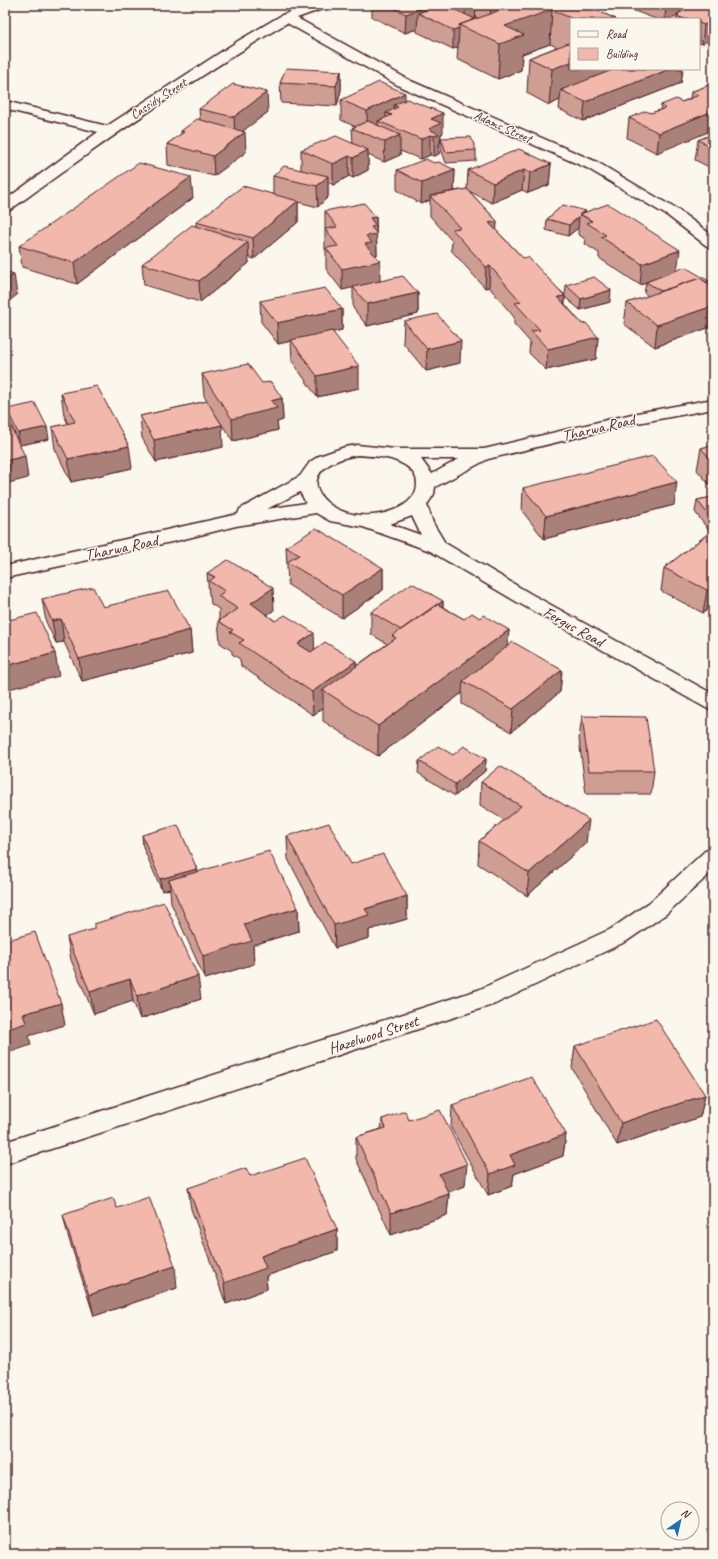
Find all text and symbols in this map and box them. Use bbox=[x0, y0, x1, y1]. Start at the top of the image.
legend bbox=[570, 18, 700, 70]
text: Road bbox=[606, 26, 628, 42]
text: Building bbox=[606, 46, 638, 62]
street label: Cassidy Street bbox=[127, 74, 191, 123]
street label: Adams Street bbox=[471, 107, 535, 147]
street label: Tharwa Road bbox=[560, 409, 639, 446]
street label: Tharwa Road bbox=[83, 530, 162, 565]
street label: Fergus Road bbox=[540, 602, 610, 653]
street label: Hazelwood Street bbox=[326, 1011, 422, 1059]
north arrow bbox=[660, 1501, 700, 1541]
text: N bbox=[679, 1505, 694, 1522]

